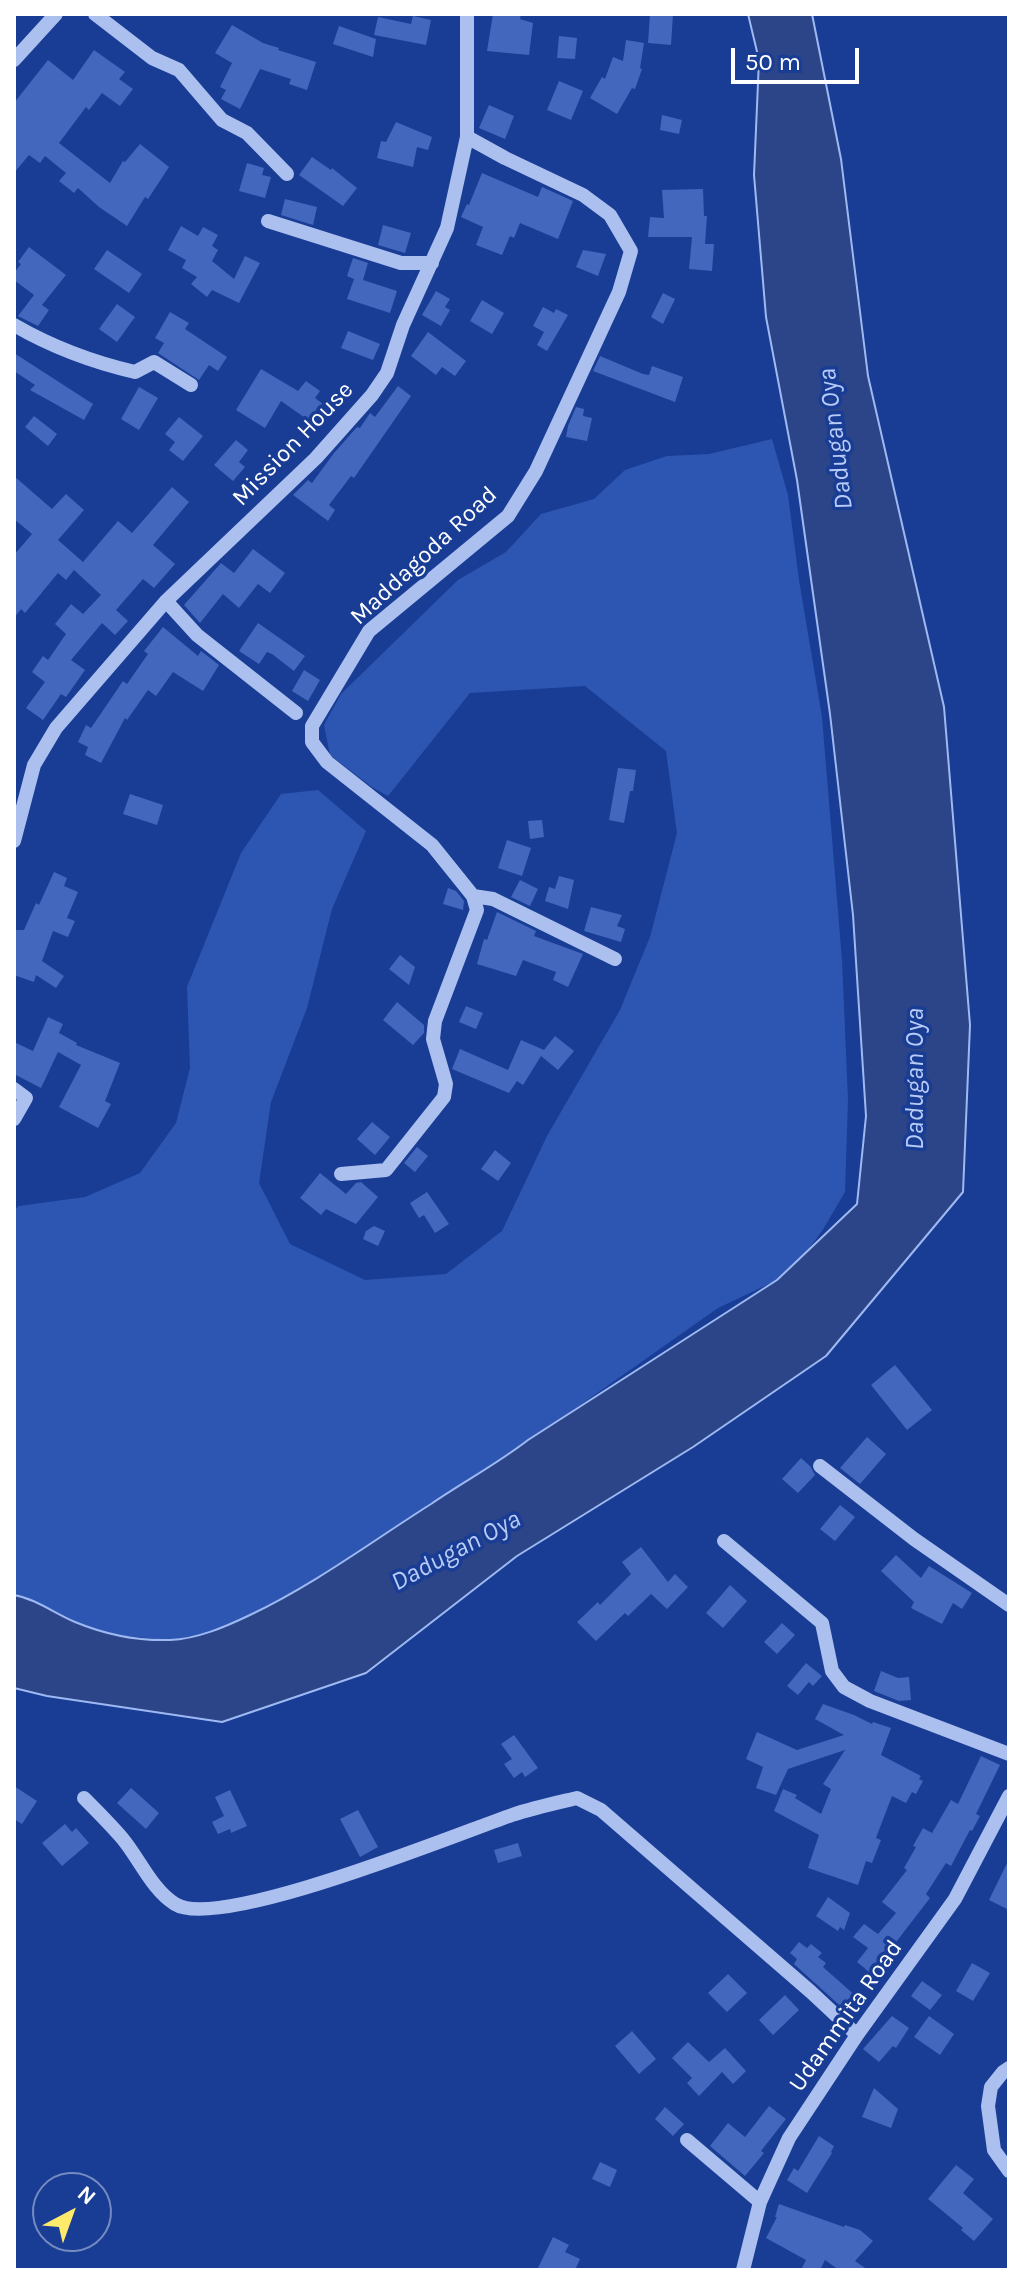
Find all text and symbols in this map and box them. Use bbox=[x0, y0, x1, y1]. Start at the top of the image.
scale bar bbox=[735, 32, 863, 82]
text: 50 m bbox=[745, 48, 801, 76]
water label: Dadugan Oya bbox=[812, 367, 860, 511]
street label: Mission House bbox=[226, 376, 360, 512]
street label: Maddagoda Road bbox=[345, 481, 503, 631]
water label: Dadugan Oya bbox=[900, 1008, 932, 1150]
water label: Dadugan Oya bbox=[386, 1504, 526, 1598]
street label: Udammita Road bbox=[783, 1935, 909, 2097]
north arrow bbox=[32, 2172, 112, 2252]
text: N bbox=[72, 2180, 101, 2210]

